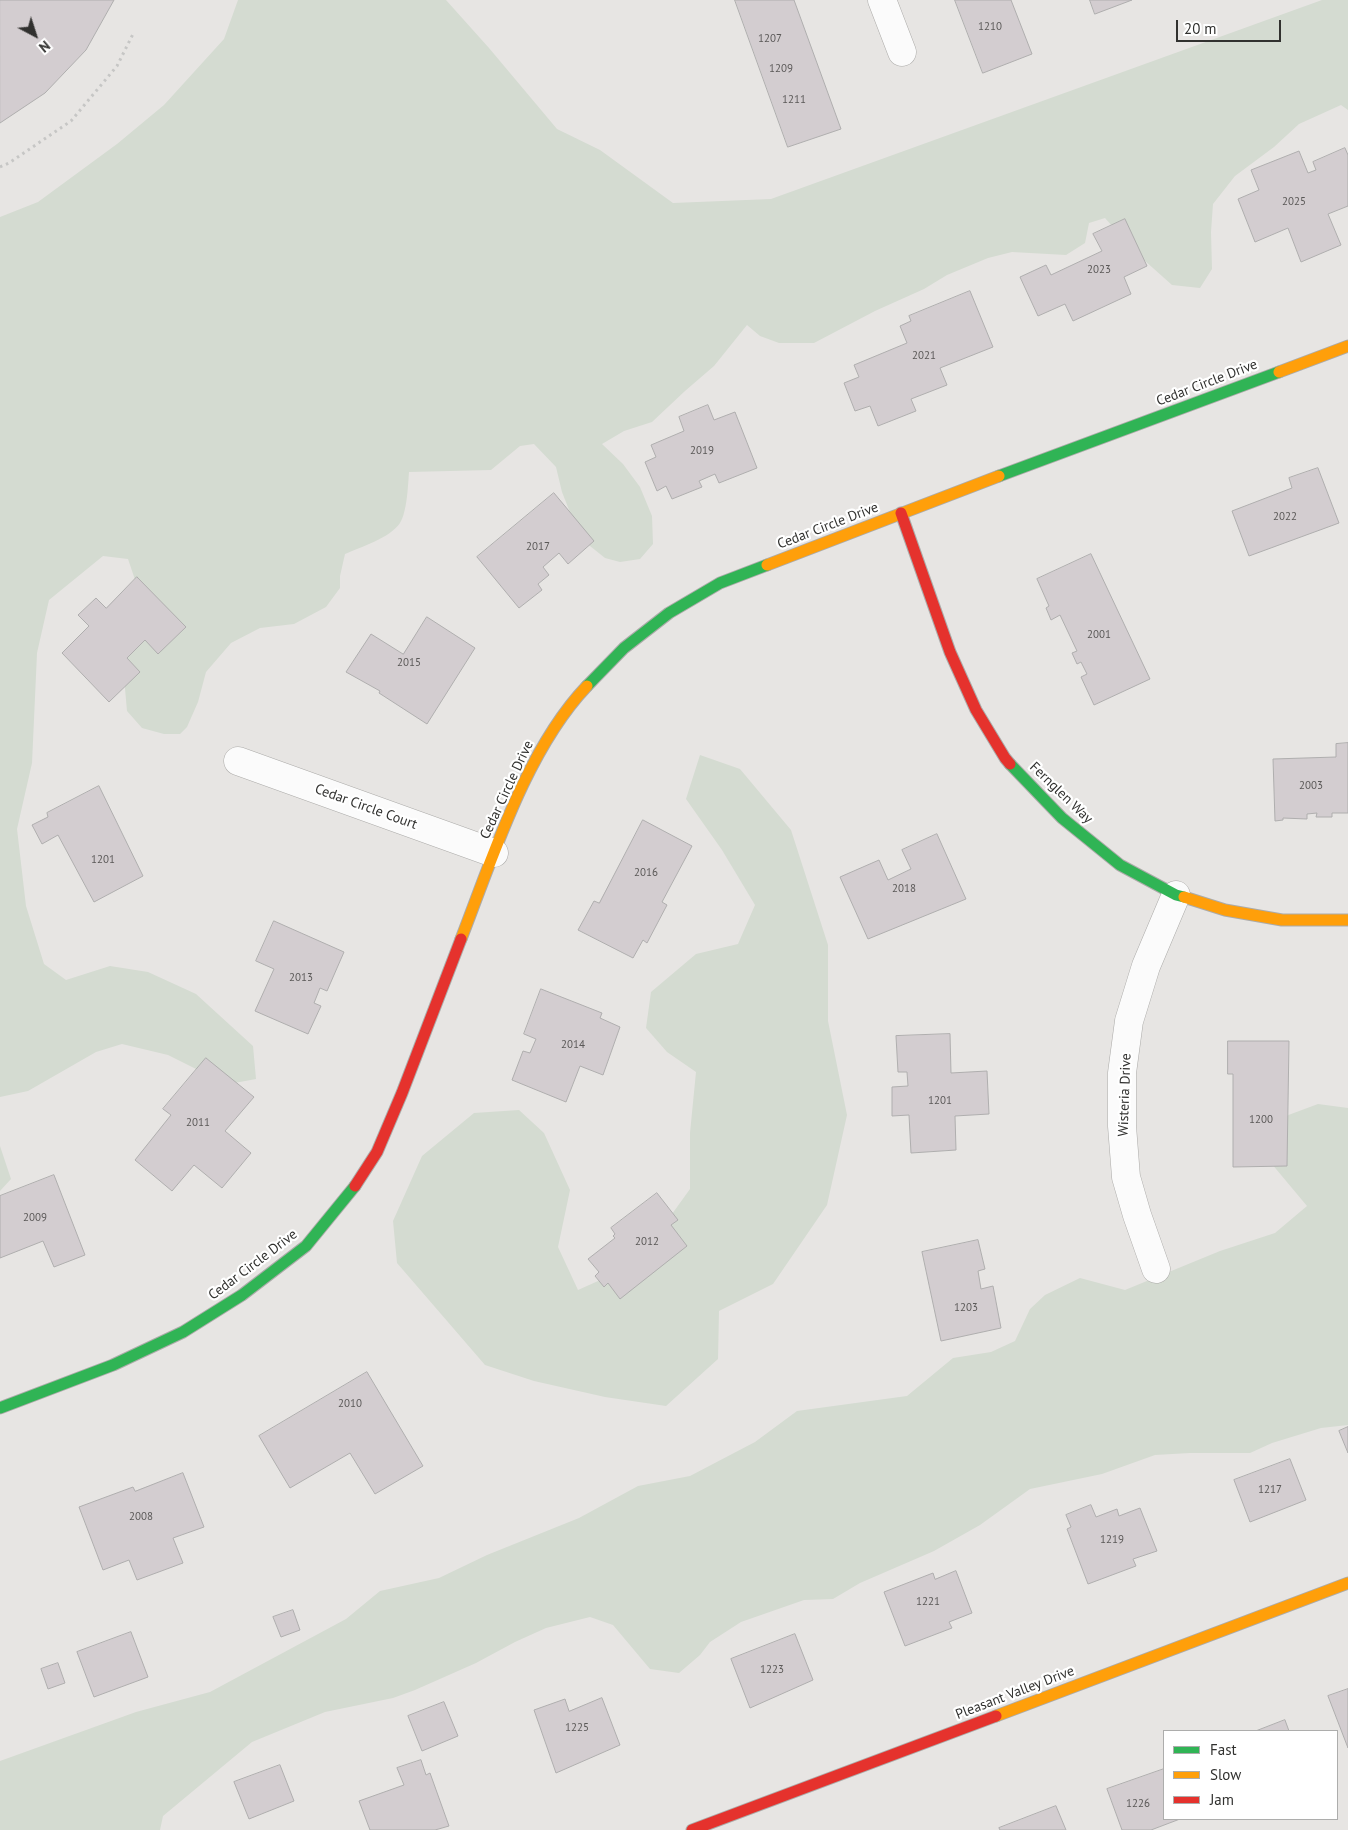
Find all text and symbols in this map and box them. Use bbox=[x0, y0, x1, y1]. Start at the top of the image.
north arrow bbox=[10, 10, 60, 60]
scale bar bbox=[1178, 10, 1283, 42]
text: 20 m bbox=[1184, 19, 1217, 38]
house number: 1210 bbox=[978, 20, 1002, 34]
house number: 1207 bbox=[758, 32, 782, 46]
text: N bbox=[35, 37, 54, 56]
house number: 1209 bbox=[769, 62, 793, 76]
house number: 1211 bbox=[782, 93, 806, 107]
house number: 2025 bbox=[1282, 195, 1306, 209]
house number: 2023 bbox=[1087, 263, 1111, 277]
house number: 2021 bbox=[912, 349, 936, 363]
street label: Cedar Circle Drive bbox=[1154, 356, 1260, 410]
house number: 2019 bbox=[690, 444, 714, 458]
street label: Cedar Circle Drive bbox=[775, 499, 881, 553]
house number: 2022 bbox=[1273, 510, 1297, 524]
house number: 2017 bbox=[526, 540, 550, 554]
house number: 2001 bbox=[1087, 628, 1111, 642]
house number: 2015 bbox=[397, 656, 421, 670]
street label: Cedar Circle Drive bbox=[477, 738, 537, 842]
street label: Fernglen Way bbox=[1026, 759, 1096, 827]
house number: 2003 bbox=[1299, 779, 1323, 793]
street label: Cedar Circle Court bbox=[312, 781, 420, 833]
house number: 1201 bbox=[91, 853, 115, 867]
house number: 2016 bbox=[634, 866, 658, 880]
house number: 2018 bbox=[892, 882, 916, 896]
house number: 2013 bbox=[289, 971, 313, 985]
house number: 2014 bbox=[561, 1038, 585, 1052]
street label: Wisteria Drive bbox=[1115, 1053, 1135, 1137]
house number: 1201 bbox=[928, 1094, 952, 1108]
house number: 1200 bbox=[1249, 1113, 1273, 1127]
house number: 2011 bbox=[186, 1116, 210, 1130]
house number: 2009 bbox=[23, 1211, 47, 1225]
street label: Cedar Circle Drive bbox=[205, 1226, 301, 1304]
house number: 2012 bbox=[635, 1235, 659, 1249]
house number: 1203 bbox=[954, 1301, 978, 1315]
house number: 2010 bbox=[338, 1397, 362, 1411]
house number: 1217 bbox=[1258, 1483, 1282, 1497]
house number: 2008 bbox=[129, 1510, 153, 1524]
house number: 1219 bbox=[1100, 1533, 1124, 1547]
house number: 1221 bbox=[916, 1595, 940, 1609]
house number: 1223 bbox=[760, 1663, 784, 1677]
street label: Pleasant Valley Drive bbox=[953, 1663, 1077, 1723]
house number: 1225 bbox=[565, 1721, 589, 1735]
legend bbox=[1163, 1730, 1338, 1820]
text: Fast bbox=[1210, 1740, 1237, 1759]
text: Slow bbox=[1210, 1765, 1241, 1784]
text: Jam bbox=[1210, 1790, 1234, 1809]
house number: 1226 bbox=[1126, 1797, 1150, 1811]

